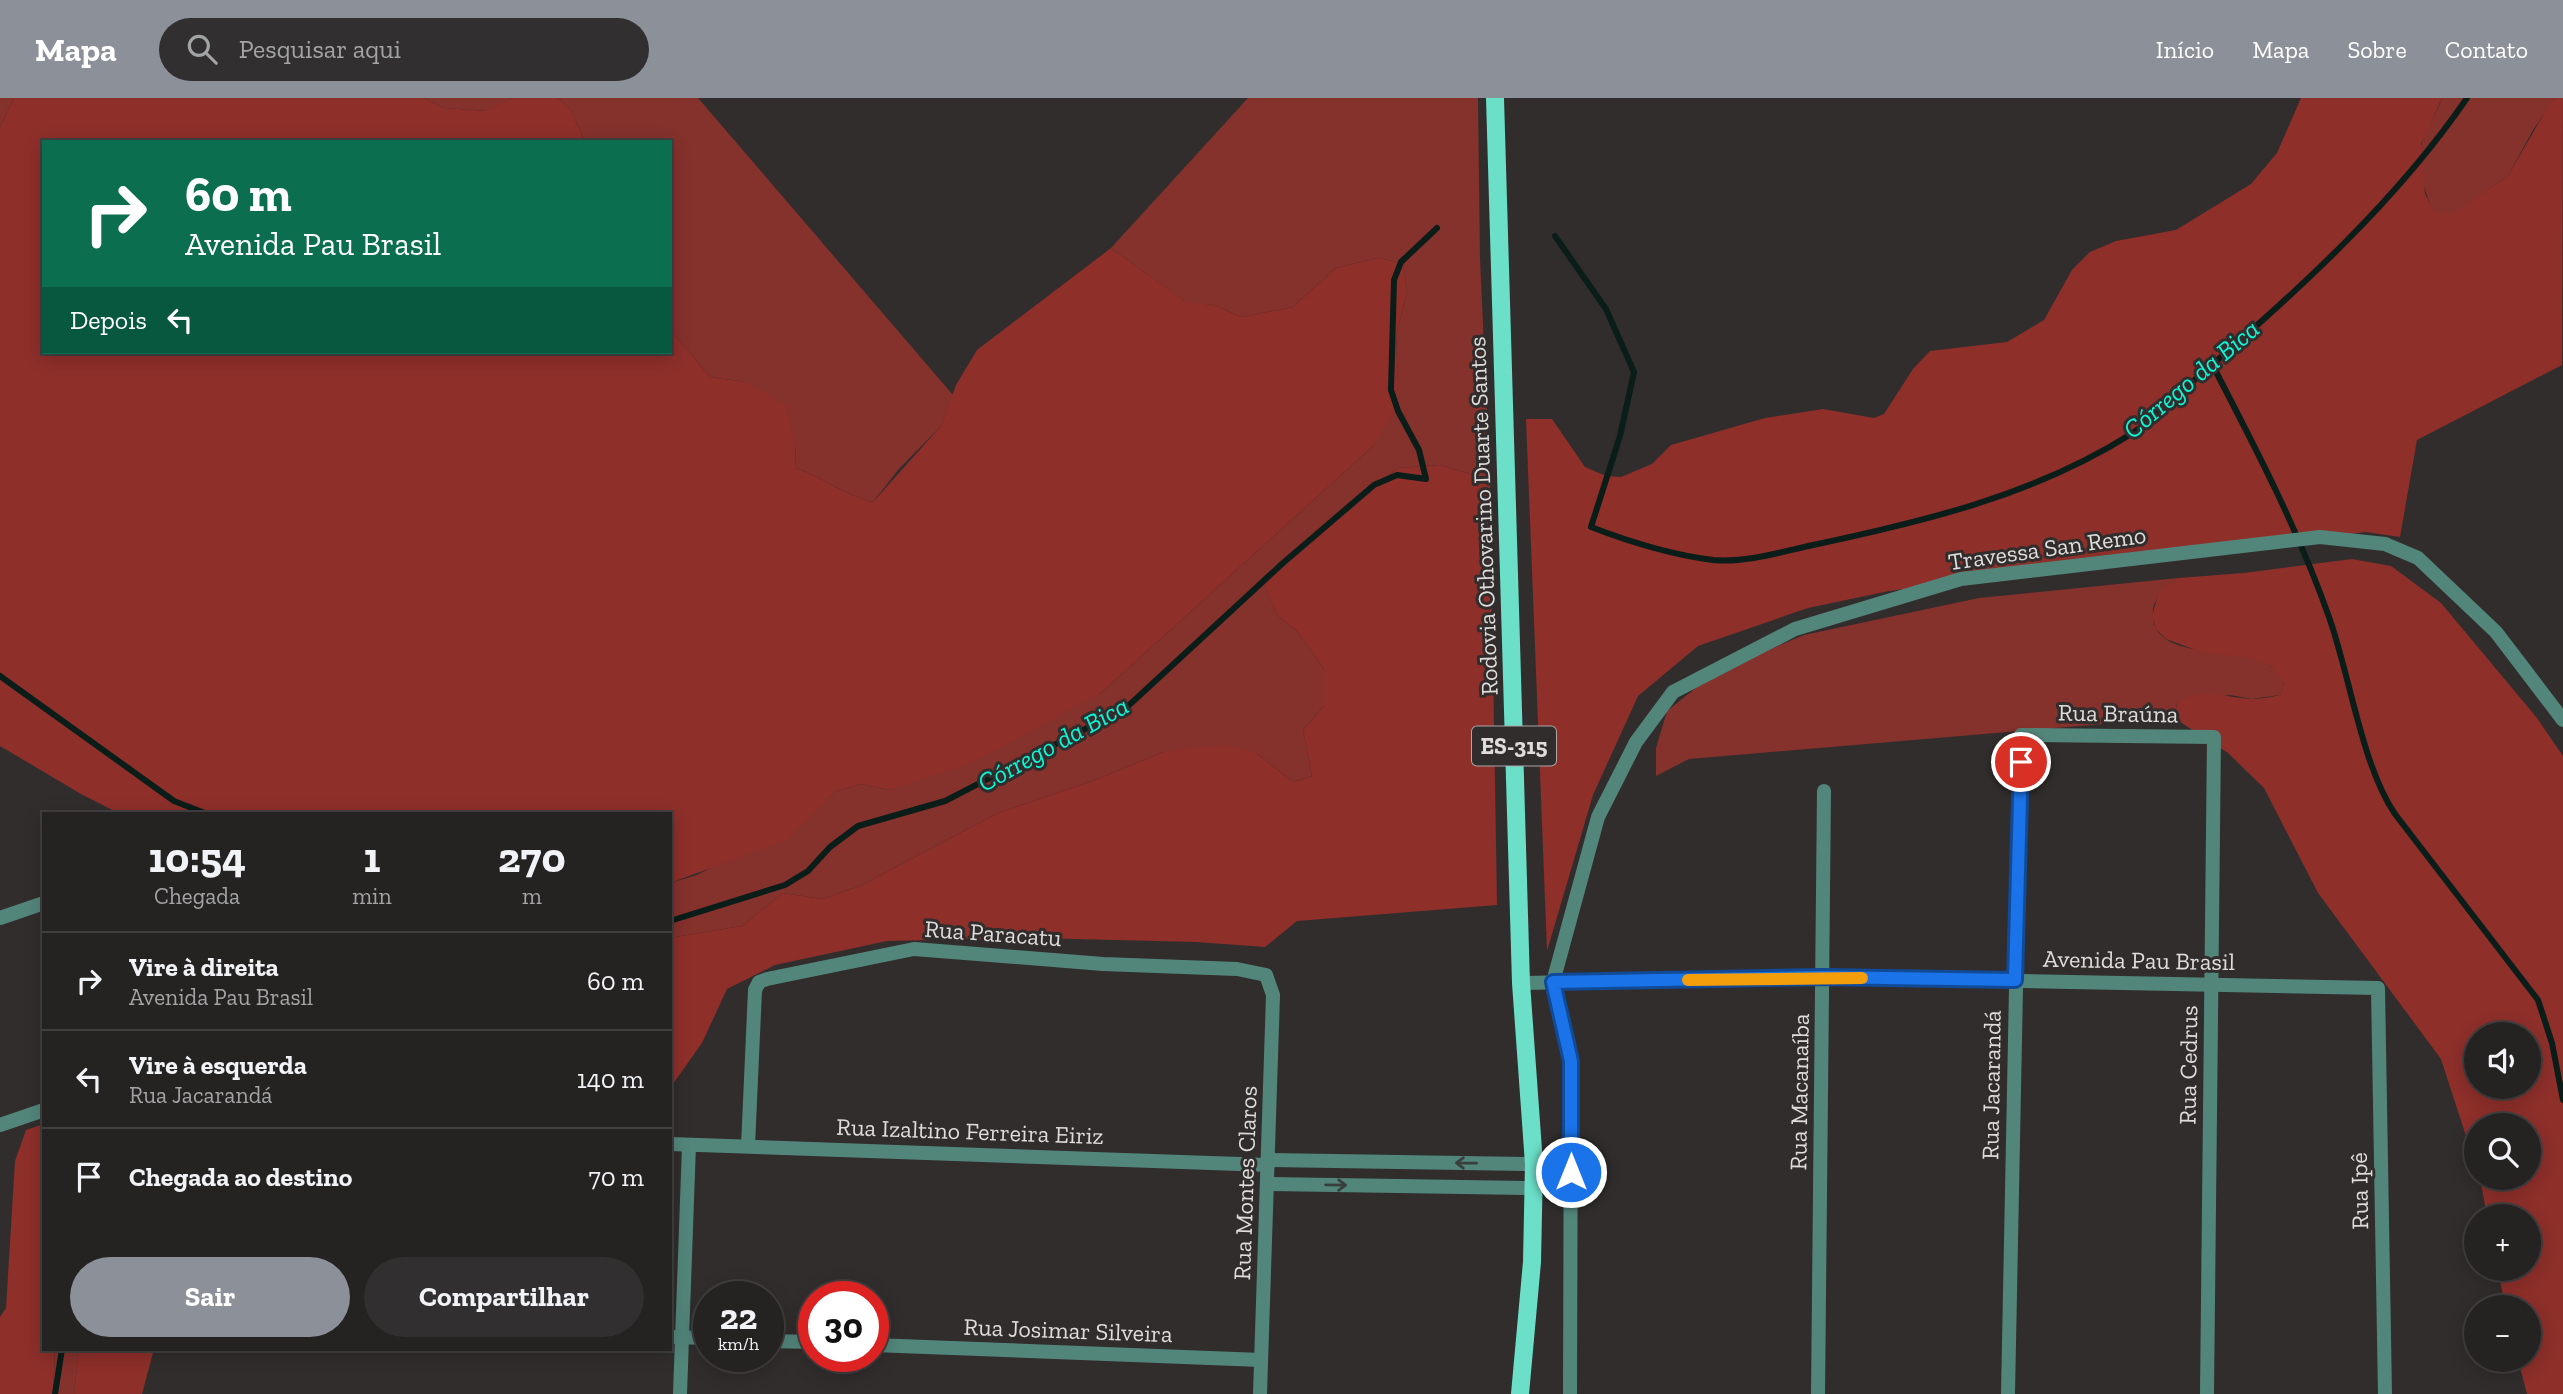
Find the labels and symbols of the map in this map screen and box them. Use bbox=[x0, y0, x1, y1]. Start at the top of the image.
water label: Córrego da Bica bbox=[2116, 313, 2266, 445]
street label: Rodovia Othovarino Duarte Santos bbox=[1462, 336, 1504, 696]
street label: Travessa San Remo bbox=[1946, 520, 2148, 576]
water label: Córrego da Bica bbox=[972, 689, 1134, 799]
street label: Rua Braúna bbox=[2058, 697, 2179, 729]
road number: ES-315 bbox=[1472, 726, 1556, 766]
pin bbox=[1991, 732, 2051, 792]
street label: Rua Paracatu bbox=[924, 914, 1063, 952]
street label: Avenida Pau Brasil bbox=[2043, 944, 2235, 976]
street label: Rua Cedrus bbox=[2172, 1005, 2204, 1125]
street label: Rua Jacarandá bbox=[1975, 1010, 2007, 1160]
street label: Rua Macanaíba bbox=[1783, 1013, 1815, 1171]
street label: Rua Montes Claros bbox=[1227, 1085, 1263, 1281]
street label: Rua Izaltino Ferreira Eiriz bbox=[836, 1112, 1104, 1150]
position arrow bbox=[1534, 1135, 1608, 1209]
street label: Rua Ipê bbox=[2344, 1152, 2374, 1230]
one-way arrow bbox=[1454, 1156, 1477, 1170]
one-way arrow bbox=[1324, 1179, 1347, 1192]
speed limit sign: 30 bbox=[798, 1281, 889, 1372]
street label: Rua Josimar Silveira bbox=[963, 1312, 1173, 1348]

